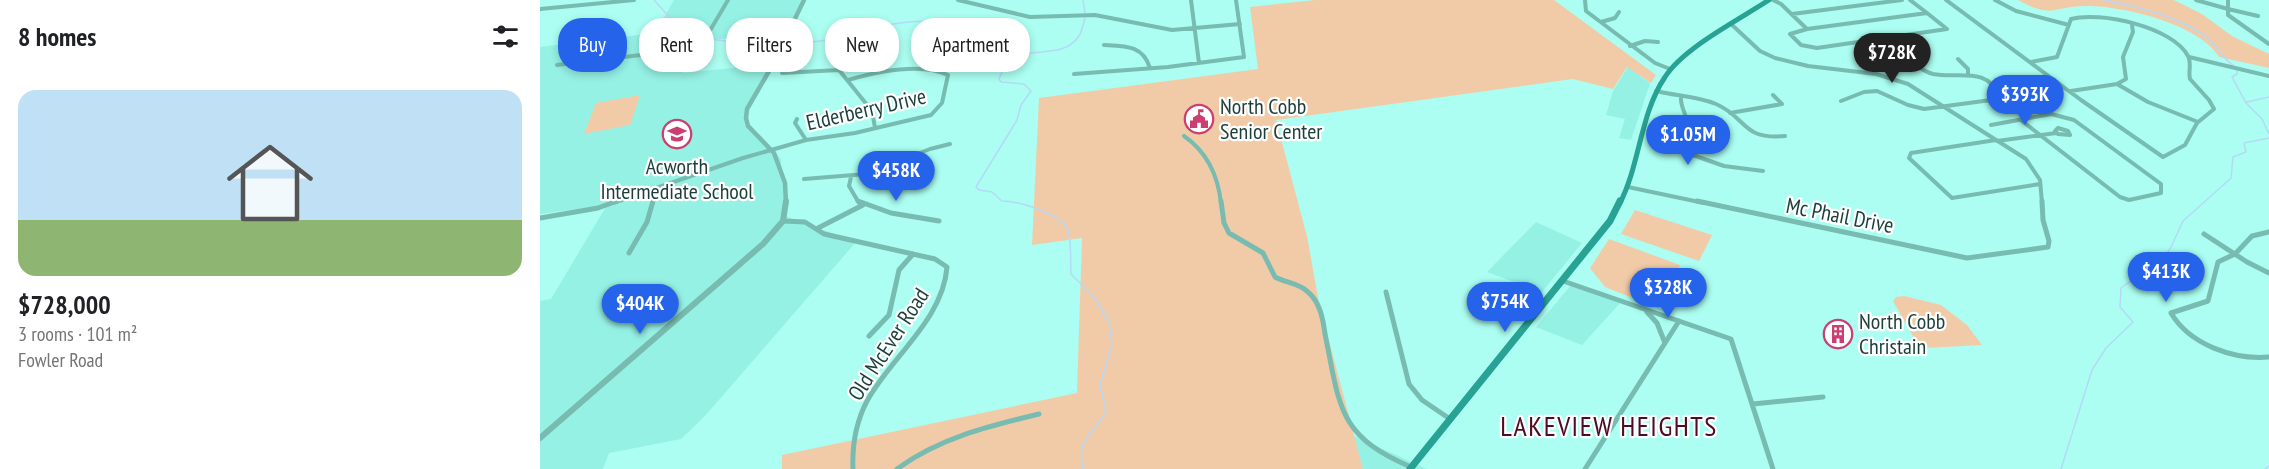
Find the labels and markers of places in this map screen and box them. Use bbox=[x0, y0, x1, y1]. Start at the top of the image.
pin: $728K bbox=[1850, 33, 1934, 84]
pin: $393K bbox=[1983, 75, 2067, 126]
place label: North Cobb Senior Center bbox=[1220, 92, 1322, 145]
public building icon: North Cobb Senior Center bbox=[1183, 103, 1215, 135]
pin: $1.05M bbox=[1639, 115, 1737, 166]
school or university icon: Acworth Intermediate School bbox=[661, 118, 693, 150]
pin: $458K bbox=[854, 151, 938, 202]
place label: Acworth Intermediate School bbox=[601, 152, 754, 205]
pin: $413K bbox=[2124, 252, 2208, 303]
pin: $328K bbox=[1626, 268, 1710, 319]
pin: $754K bbox=[1463, 282, 1547, 333]
pin: $404K bbox=[598, 284, 682, 335]
place label: North Cobb Christain bbox=[1859, 307, 1945, 360]
building icon: North Cobb Christain bbox=[1822, 318, 1854, 350]

